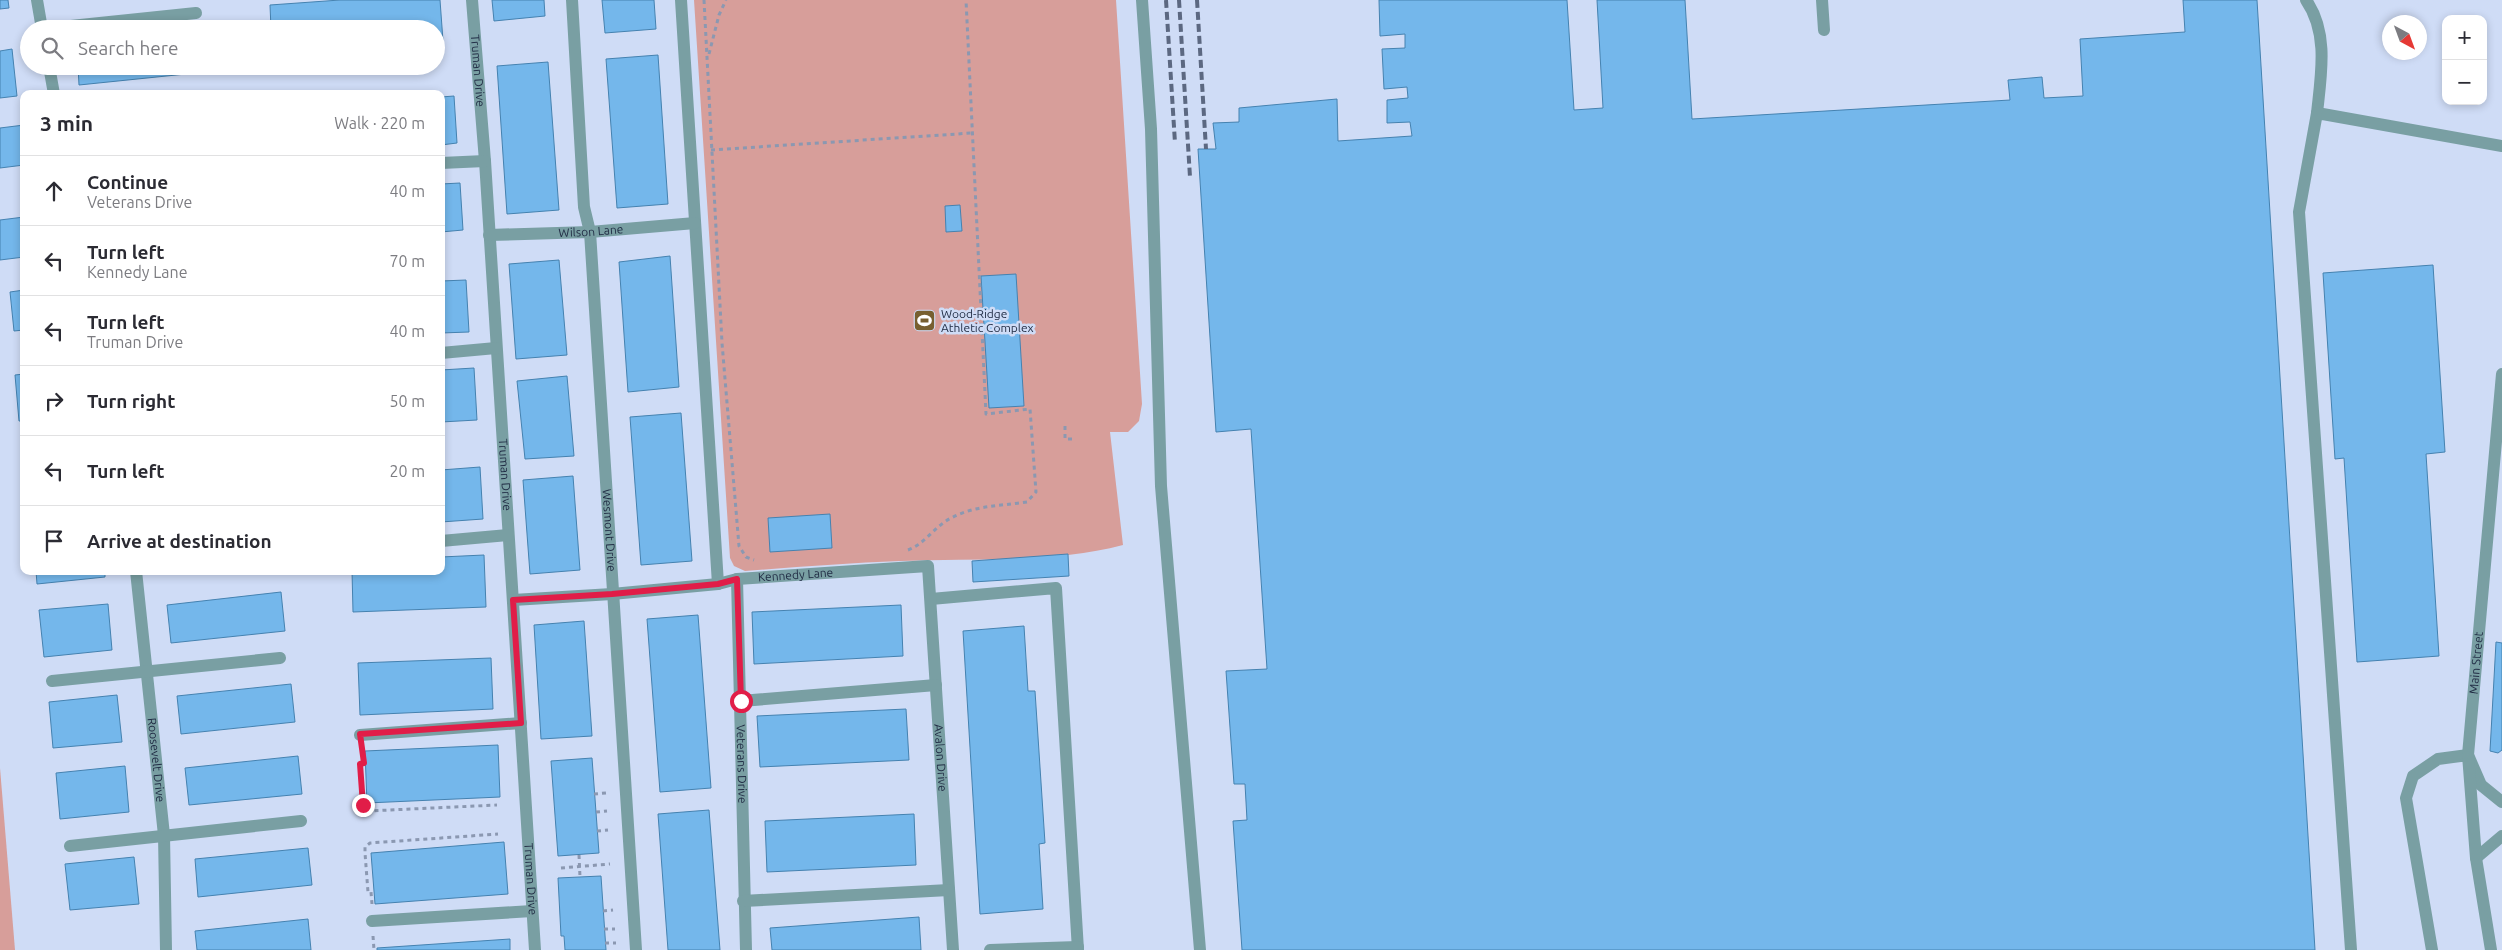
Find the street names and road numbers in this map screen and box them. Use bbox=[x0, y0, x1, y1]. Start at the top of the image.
street label: Truman Drive bbox=[469, 34, 488, 107]
street label: Wilson Lane bbox=[558, 222, 624, 239]
street label: Truman Drive bbox=[497, 438, 514, 511]
street label: Wesmont Drive bbox=[600, 489, 619, 572]
street label: Kennedy Lane bbox=[757, 565, 834, 584]
street label: Main Street bbox=[2466, 631, 2485, 695]
street label: Roosevelt Drive bbox=[146, 717, 167, 803]
street label: Veterans Drive bbox=[735, 724, 749, 804]
street label: Avalon Drive bbox=[932, 724, 950, 792]
street label: Truman Drive bbox=[522, 843, 540, 915]

